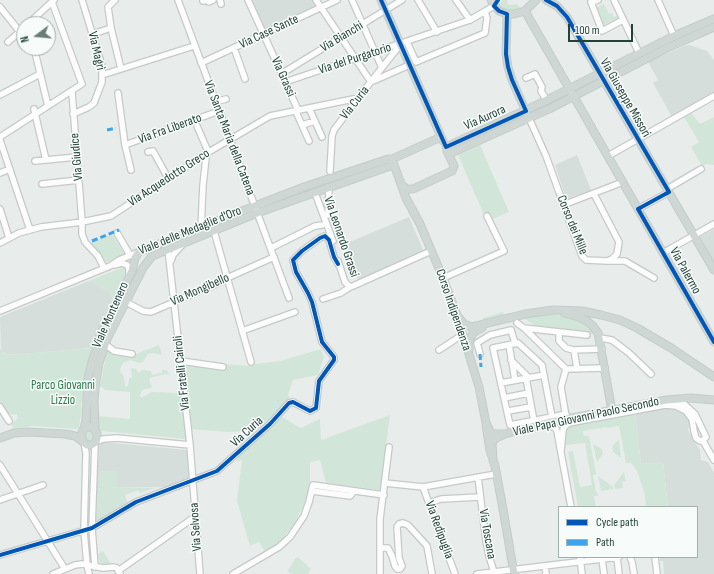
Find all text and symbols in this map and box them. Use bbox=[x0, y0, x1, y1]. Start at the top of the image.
street label: Via Case Sante bbox=[237, 11, 301, 53]
north arrow bbox=[16, 16, 56, 56]
scale bar bbox=[570, 16, 635, 42]
street label: Via Bianchi bbox=[318, 18, 366, 56]
text: 100 m bbox=[575, 23, 600, 38]
street label: Via Magrì bbox=[84, 30, 108, 72]
text: N bbox=[18, 35, 32, 44]
street label: Via del Purgatorio bbox=[317, 40, 393, 78]
street label: Via Grassi bbox=[267, 55, 299, 99]
street label: Via Giuseppe Missori bbox=[596, 56, 654, 140]
street label: Via Santa Maria della Catena bbox=[200, 78, 258, 198]
street label: Via Curia bbox=[337, 83, 373, 123]
street label: Via Aurora bbox=[462, 102, 508, 134]
street label: Via Fra Liberato bbox=[136, 110, 204, 148]
street label: Via Giudice bbox=[67, 132, 87, 182]
street label: Via Acquedotto Greco bbox=[125, 146, 213, 210]
street label: Corso dei Mille bbox=[553, 193, 591, 257]
street label: Via Leonardo Grassi bbox=[320, 195, 362, 279]
street label: Viale delle Medaglie d'Oro bbox=[136, 203, 244, 259]
street label: Via Palermo bbox=[666, 245, 704, 297]
street label: Corso Indipendenza bbox=[432, 267, 474, 353]
street label: Via Mongibello bbox=[168, 270, 232, 310]
street label: Viale Montenero bbox=[90, 280, 132, 350]
street label: Via Fratelli Cairoli bbox=[170, 335, 194, 411]
park label: Parco Giovanni Lizzio bbox=[31, 378, 95, 409]
street label: Viale Papa Giovanni Paolo Secondo bbox=[512, 394, 660, 440]
street label: Via Curia bbox=[228, 413, 266, 451]
street label: Via Redipuglia bbox=[421, 499, 457, 561]
street label: Via Selvosa bbox=[187, 502, 205, 552]
legend bbox=[558, 506, 698, 558]
street label: Via Toscana bbox=[475, 508, 499, 560]
text: Cycle path bbox=[596, 515, 638, 530]
text: Path bbox=[596, 535, 614, 550]

